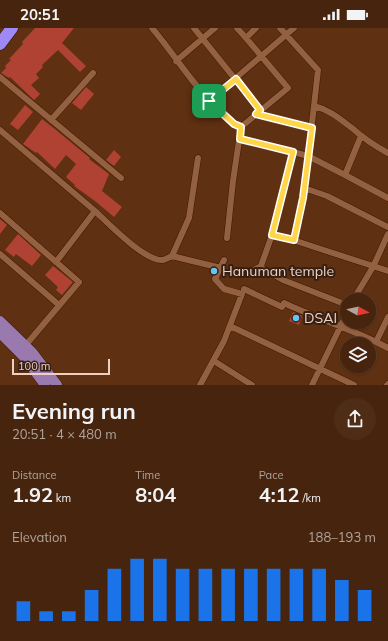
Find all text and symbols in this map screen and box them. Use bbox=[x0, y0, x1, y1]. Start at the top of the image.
text: 20:51 bbox=[20, 5, 60, 24]
pin bbox=[192, 84, 226, 118]
icon: arrive bbox=[198, 90, 220, 112]
place label: Hanuman temple bbox=[222, 262, 334, 280]
marker: Hanuman temple bbox=[209, 266, 219, 276]
north arrow bbox=[340, 293, 376, 329]
map controls bbox=[340, 293, 376, 373]
place label: DSAI bbox=[304, 309, 337, 327]
marker: DSAI bbox=[291, 313, 301, 323]
button: layers bbox=[340, 337, 376, 373]
scale bar bbox=[12, 357, 110, 376]
text: 100 m bbox=[18, 359, 50, 373]
text: Evening run bbox=[12, 397, 136, 425]
button: share bbox=[334, 398, 376, 440]
text: 20:51 · 4 × 480 m bbox=[12, 426, 117, 442]
text: Distance bbox=[12, 468, 56, 482]
text: Time bbox=[135, 468, 160, 482]
text: Pace bbox=[259, 468, 283, 482]
text: 1.92 bbox=[12, 482, 53, 507]
text: 8:04 bbox=[135, 482, 176, 507]
text: 4:12 bbox=[259, 482, 300, 507]
text: km bbox=[53, 491, 71, 505]
text: /km bbox=[300, 491, 321, 505]
text: Elevation bbox=[12, 529, 67, 545]
text: 188–193 m bbox=[308, 529, 376, 545]

